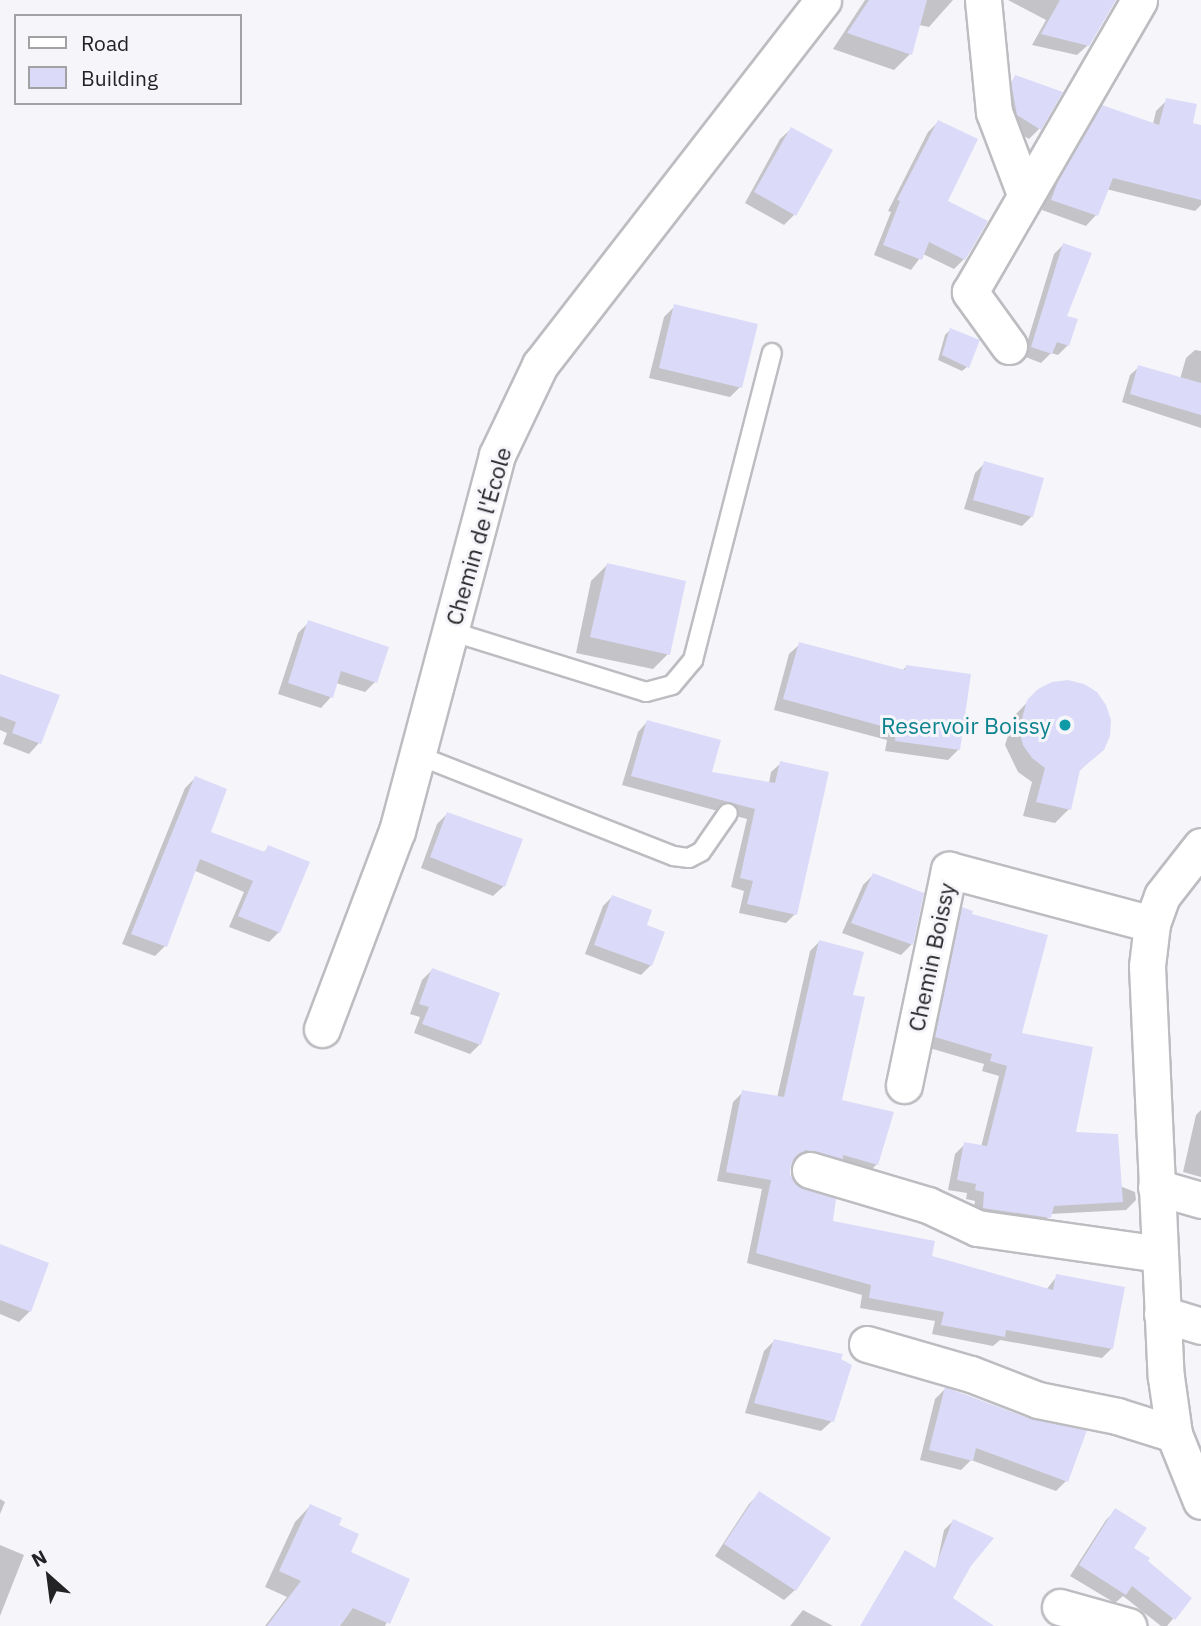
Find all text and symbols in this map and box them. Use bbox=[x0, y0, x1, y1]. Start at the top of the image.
legend bbox=[14, 14, 242, 105]
text: Road bbox=[81, 29, 129, 57]
text: Building bbox=[81, 64, 158, 92]
street label: Chemin de l'École bbox=[439, 444, 517, 628]
place label: Reservoir Boissy bbox=[881, 711, 1051, 739]
marker: Reservoir Boissy bbox=[1057, 717, 1073, 733]
street label: Chemin Boissy bbox=[902, 880, 960, 1034]
north arrow bbox=[14, 1542, 84, 1612]
text: N bbox=[27, 1545, 51, 1572]

